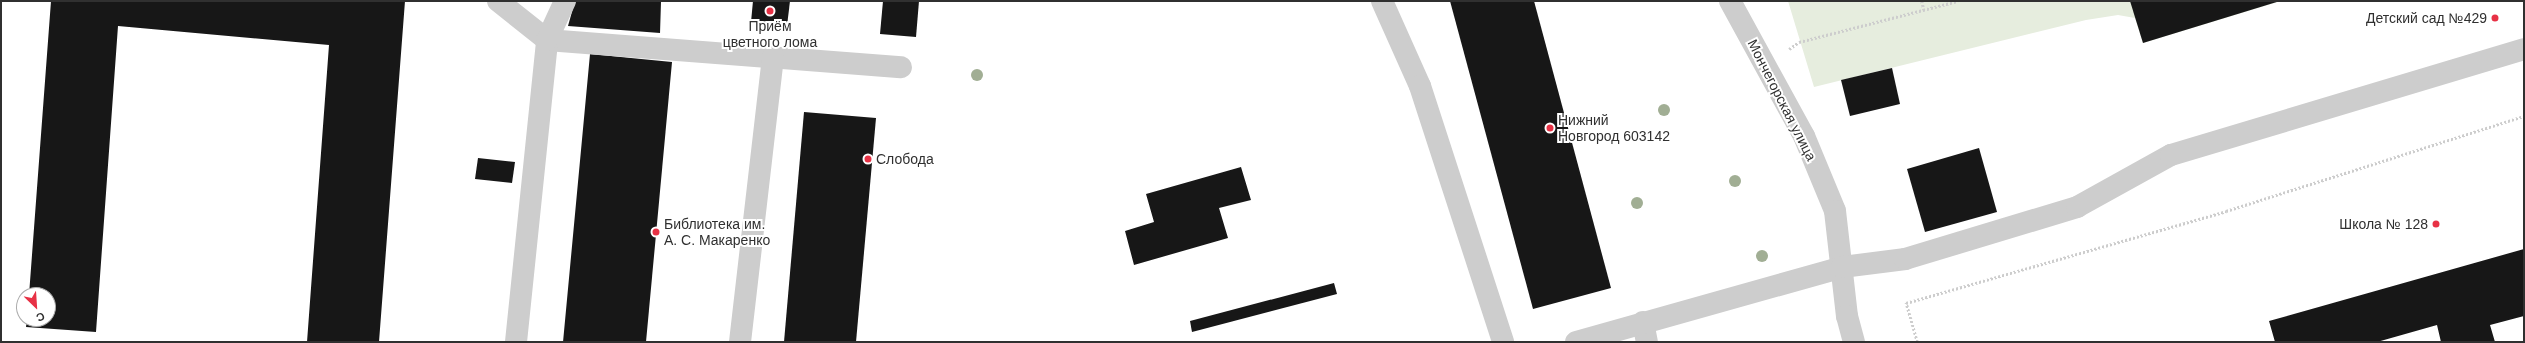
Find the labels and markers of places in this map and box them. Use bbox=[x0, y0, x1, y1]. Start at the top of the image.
marker: Приём цветного лома bbox=[765, 6, 775, 16]
place label: Детский сад №429 bbox=[2366, 10, 2487, 26]
marker: Детский сад №429 bbox=[2490, 13, 2500, 23]
place label: Приём цветного лома bbox=[723, 18, 817, 50]
place label: Нижний Новгород 603142 bbox=[1558, 112, 1670, 144]
marker: Нижний Новгород 603142 bbox=[1545, 123, 1555, 133]
place label: Слобода bbox=[876, 151, 934, 167]
marker: Слобода bbox=[863, 154, 873, 164]
place label: Библиотека им. А. С. Макаренко bbox=[664, 216, 770, 248]
place label: Школа № 128 bbox=[2339, 216, 2428, 232]
marker: Школа № 128 bbox=[2431, 219, 2441, 229]
marker: Библиотека им. А. С. Макаренко bbox=[651, 227, 661, 237]

